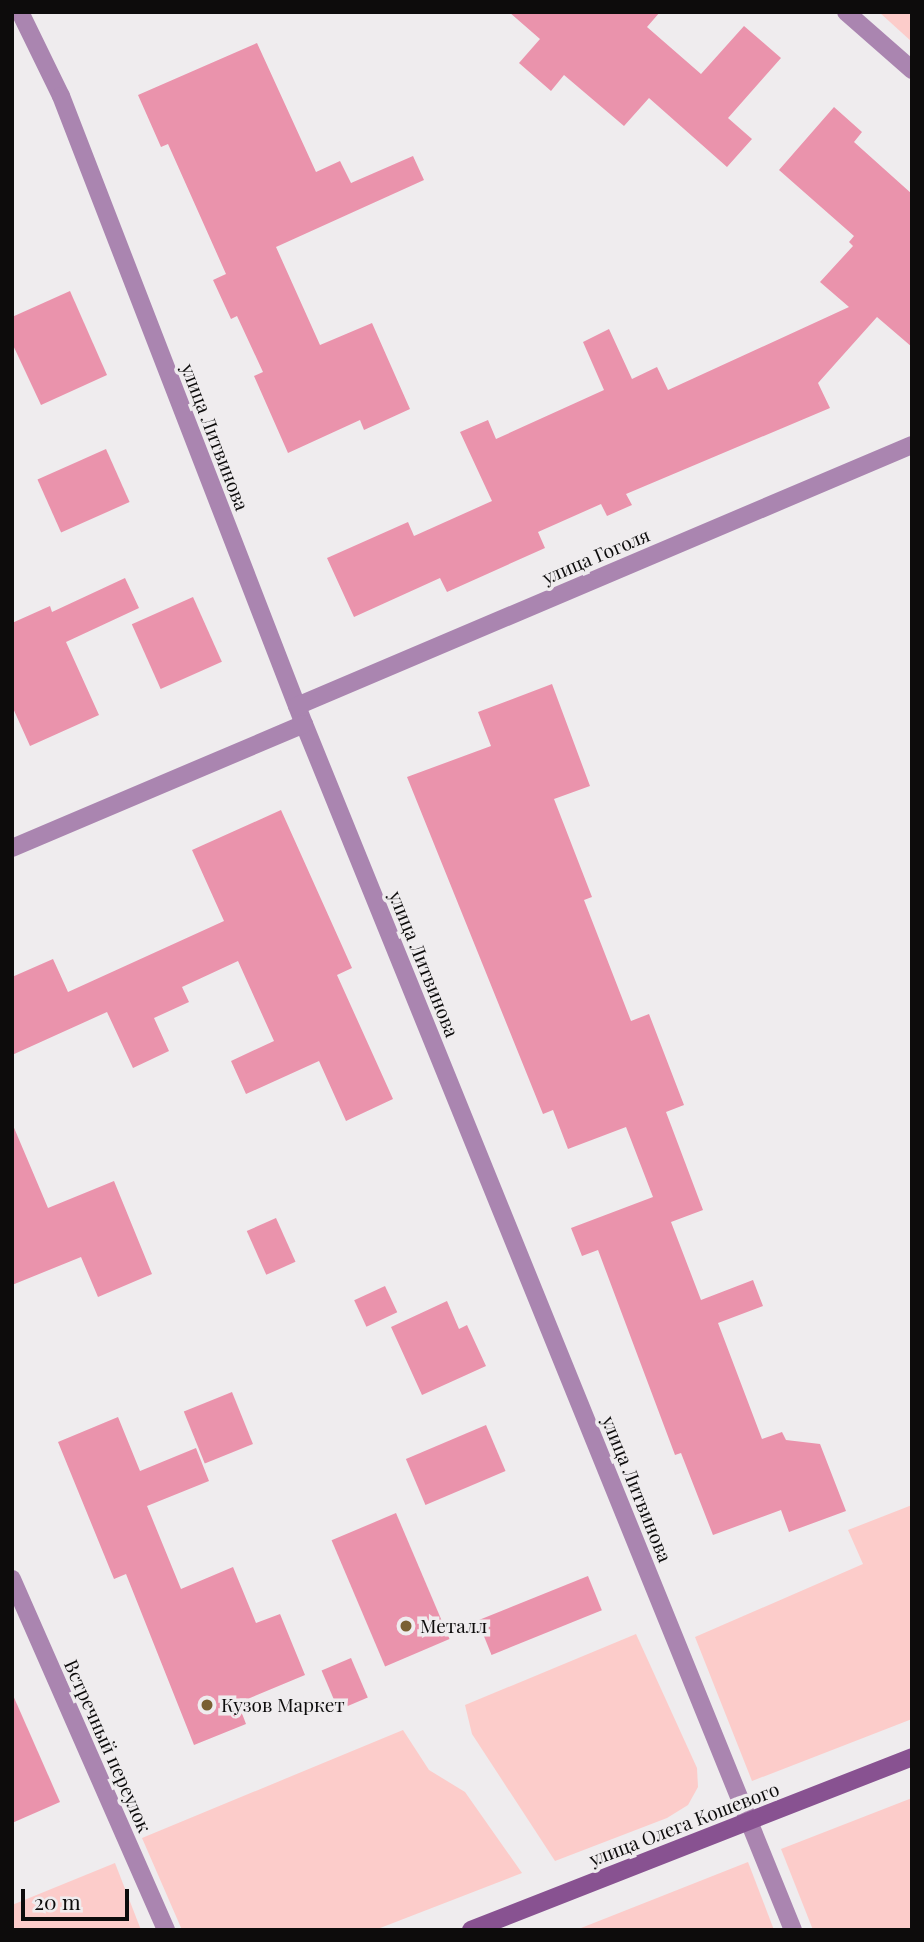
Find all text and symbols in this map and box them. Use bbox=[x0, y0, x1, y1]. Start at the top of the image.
street label: улица Литвинова bbox=[176, 360, 254, 514]
street label: улица Гоголя bbox=[539, 523, 653, 589]
street label: улица Литвинова bbox=[384, 888, 464, 1040]
street label: улица Литвинова bbox=[597, 1413, 677, 1565]
place label: Металл bbox=[420, 1615, 487, 1637]
marker: Металл bbox=[398, 1618, 414, 1634]
street label: Встречный переулок bbox=[60, 1656, 156, 1836]
place label: Кузов Маркет bbox=[221, 1694, 345, 1716]
marker: Кузов Маркет bbox=[199, 1697, 215, 1713]
street label: улица Олега Кошевого bbox=[586, 1777, 782, 1871]
scale bar bbox=[24, 1876, 133, 1920]
text: 20 m bbox=[34, 1887, 81, 1915]

